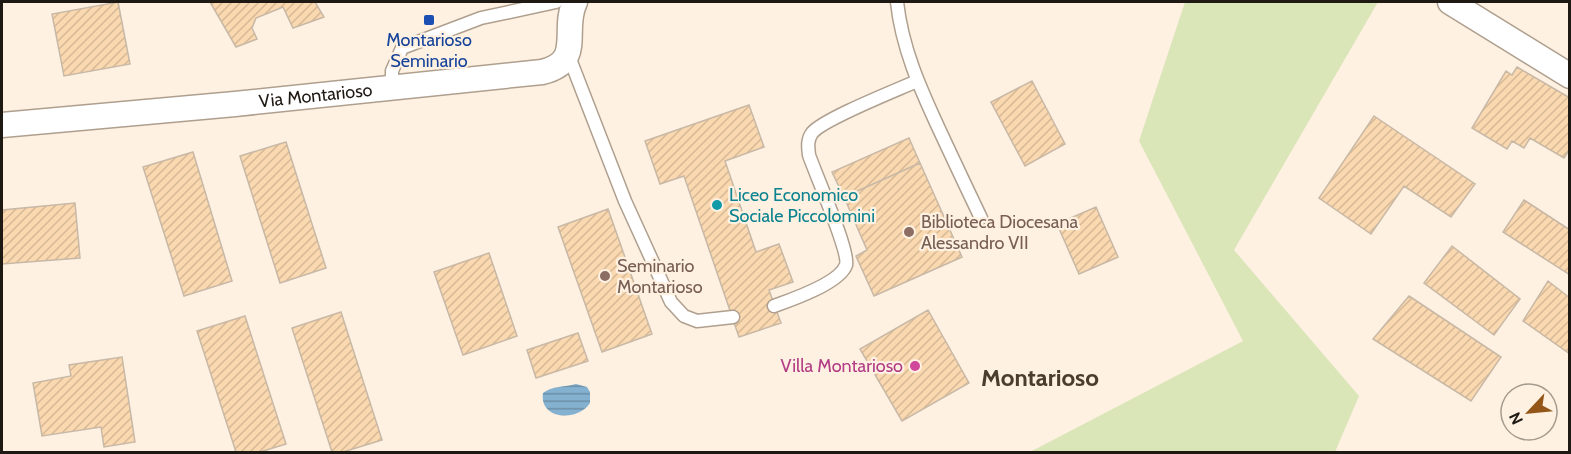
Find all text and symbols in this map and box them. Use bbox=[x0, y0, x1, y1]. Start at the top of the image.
marker: Montarioso Seminario bbox=[422, 13, 436, 27]
place label: Montarioso Seminario bbox=[386, 29, 472, 72]
street label: Via Montarioso bbox=[258, 79, 374, 112]
place label: Liceo Economico Sociale Piccolomini bbox=[729, 184, 875, 227]
marker: Liceo Economico Sociale Piccolomini bbox=[710, 198, 724, 212]
place label: Biblioteca Diocesana Alessandro VII bbox=[921, 211, 1078, 254]
marker: Biblioteca Diocesana Alessandro VII bbox=[902, 225, 916, 239]
place label: Seminario Montarioso bbox=[617, 255, 703, 298]
marker: Seminario Montarioso bbox=[598, 269, 612, 283]
place label: Villa Montarioso bbox=[781, 355, 903, 377]
marker: Villa Montarioso bbox=[908, 359, 922, 373]
district label: Montarioso bbox=[981, 363, 1099, 392]
north arrow bbox=[1499, 382, 1559, 442]
text: N bbox=[1505, 409, 1527, 428]

